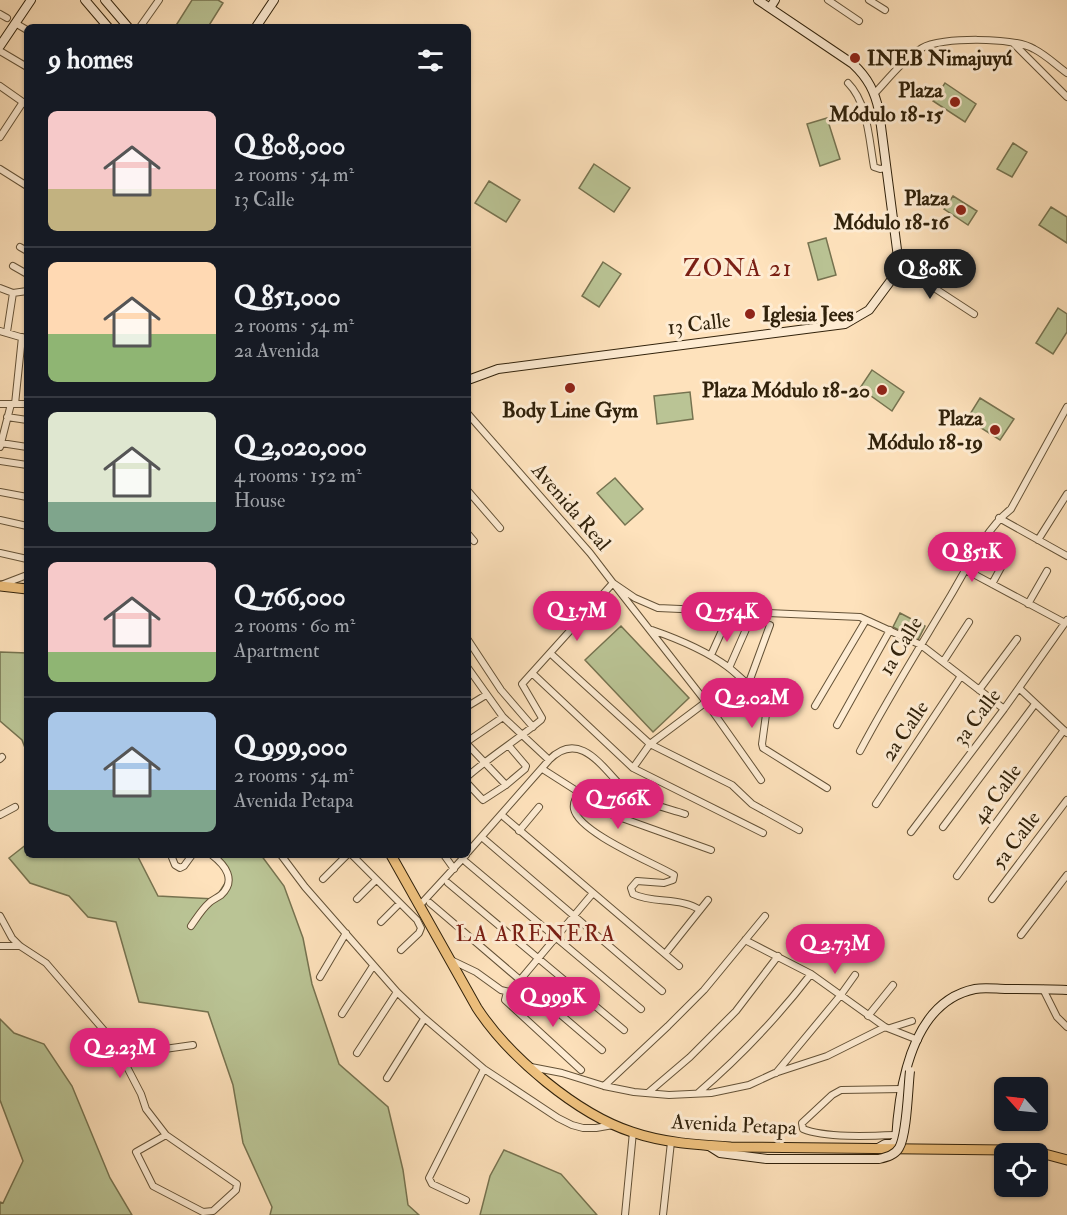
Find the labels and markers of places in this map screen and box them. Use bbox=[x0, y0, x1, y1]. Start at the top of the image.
place label: INEB Nimajuyú bbox=[867, 45, 1013, 72]
marker: INEB Nimajuyú bbox=[848, 51, 862, 65]
place label: Plaza Módulo 18-15 bbox=[828, 77, 944, 128]
marker: Plaza Módulo 18-15 bbox=[948, 95, 962, 109]
place label: Plaza Módulo 18-16 bbox=[833, 185, 950, 236]
marker: Plaza Módulo 18-16 bbox=[954, 203, 968, 217]
pin: Q 808K bbox=[881, 249, 979, 300]
place label: Iglesia Jees bbox=[762, 301, 854, 328]
marker: Iglesia Jees bbox=[743, 307, 757, 321]
place label: Plaza Módulo 18-20 bbox=[702, 377, 870, 404]
marker: Body Line Gym bbox=[563, 381, 577, 395]
marker: Plaza Módulo 18-20 bbox=[875, 383, 889, 397]
place label: Body Line Gym bbox=[502, 397, 639, 424]
place label: Plaza Módulo 18-19 bbox=[867, 405, 984, 456]
marker: Plaza Módulo 18-19 bbox=[988, 423, 1002, 437]
pin: Q 851K bbox=[923, 532, 1021, 583]
pin: Q 1.7M bbox=[528, 591, 626, 642]
pin: Q 754K bbox=[678, 592, 776, 643]
pin: Q 2.02M bbox=[697, 678, 807, 729]
pin: Q 766K bbox=[569, 779, 667, 830]
pin: Q 2.73M bbox=[780, 924, 890, 975]
pin: Q 999K bbox=[504, 977, 602, 1028]
pin: Q 2.23M bbox=[65, 1028, 175, 1079]

